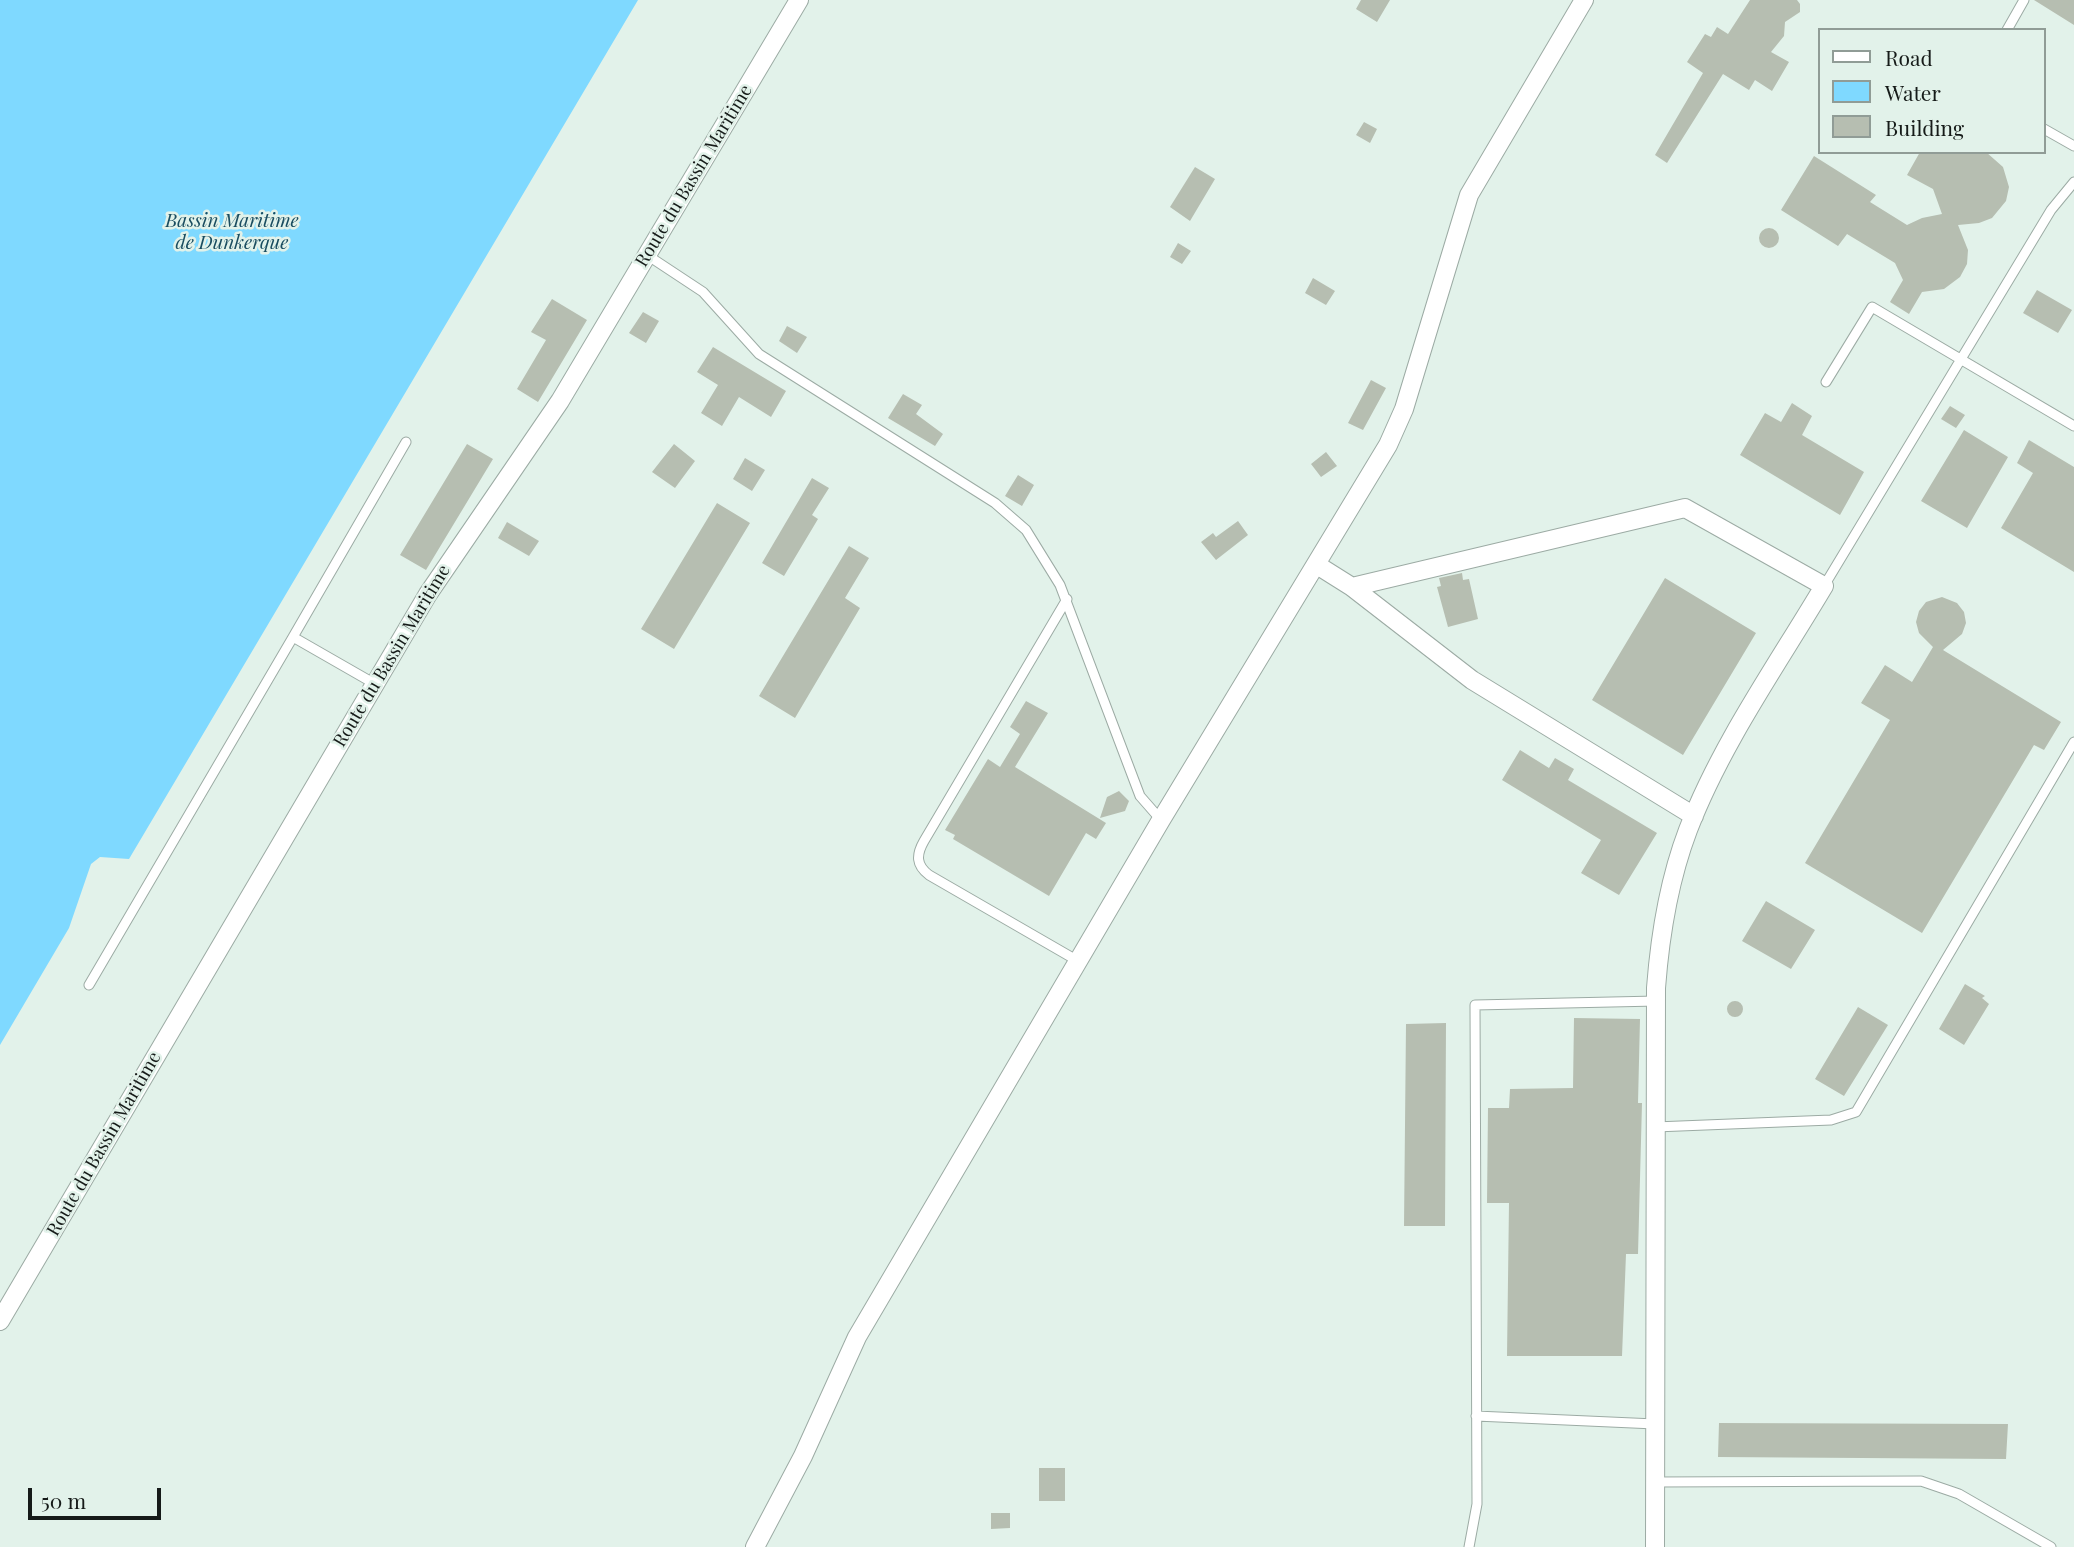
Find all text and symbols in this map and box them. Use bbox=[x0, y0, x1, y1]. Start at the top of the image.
legend bbox=[1818, 28, 2046, 154]
text: Road bbox=[1885, 43, 1933, 71]
text: Water bbox=[1885, 78, 1941, 106]
street label: Route du Bassin Maritime bbox=[631, 81, 757, 271]
text: Building bbox=[1885, 113, 1964, 141]
water label: Bassin Maritime de Dunkerque bbox=[165, 210, 299, 254]
street label: Route du Bassin Maritime bbox=[329, 561, 455, 751]
street label: Route du Bassin Maritime bbox=[42, 1048, 166, 1240]
scale bar bbox=[32, 1474, 164, 1518]
text: 50 m bbox=[41, 1486, 86, 1514]

